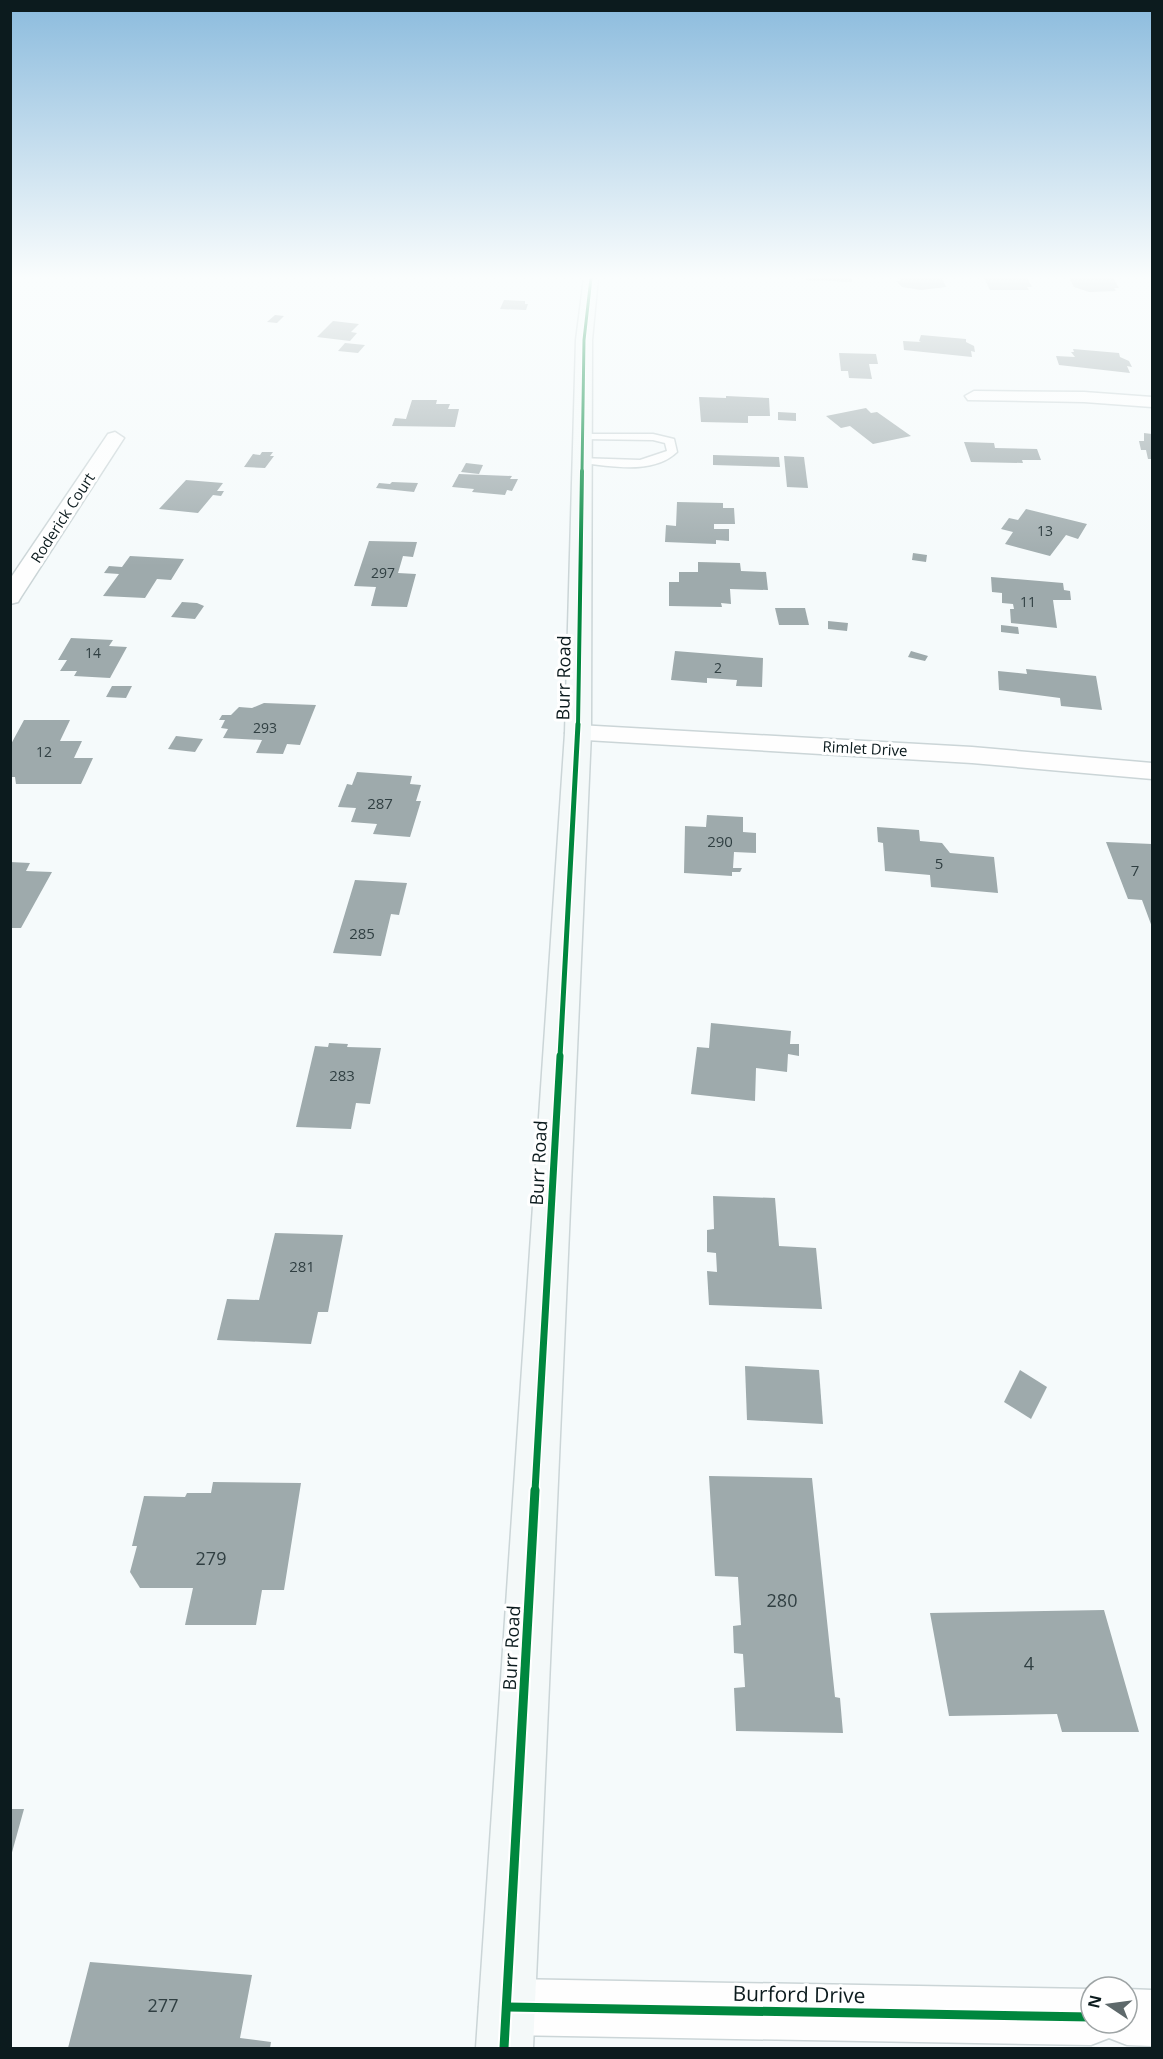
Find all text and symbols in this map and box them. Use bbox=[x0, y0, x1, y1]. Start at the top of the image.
street label: Roderick Court bbox=[25, 468, 99, 566]
house number: 13 bbox=[1037, 521, 1053, 540]
house number: 297 bbox=[371, 563, 395, 582]
house number: 11 bbox=[1020, 592, 1036, 611]
street label: Burr Road bbox=[550, 635, 576, 721]
house number: 14 bbox=[85, 643, 101, 662]
house number: 2 bbox=[714, 658, 722, 677]
house number: 293 bbox=[253, 718, 277, 737]
street label: Rimlet Drive bbox=[822, 736, 908, 760]
house number: 12 bbox=[36, 742, 52, 761]
house number: 287 bbox=[367, 793, 393, 813]
house number: 290 bbox=[707, 831, 733, 851]
house number: 5 bbox=[935, 853, 943, 873]
house number: 7 bbox=[1131, 860, 1139, 880]
house number: 285 bbox=[349, 923, 375, 943]
house number: 283 bbox=[329, 1065, 355, 1085]
street label: Burr Road bbox=[524, 1120, 552, 1206]
house number: 281 bbox=[289, 1256, 315, 1276]
house number: 279 bbox=[196, 1546, 226, 1570]
house number: 280 bbox=[767, 1588, 797, 1612]
street label: Burr Road bbox=[497, 1605, 525, 1691]
house number: 4 bbox=[1024, 1651, 1034, 1675]
north arrow bbox=[1079, 1975, 1139, 2035]
street label: Burford Drive bbox=[732, 1979, 866, 2009]
house number: 277 bbox=[148, 1993, 178, 2017]
text: N bbox=[1082, 1993, 1107, 2010]

